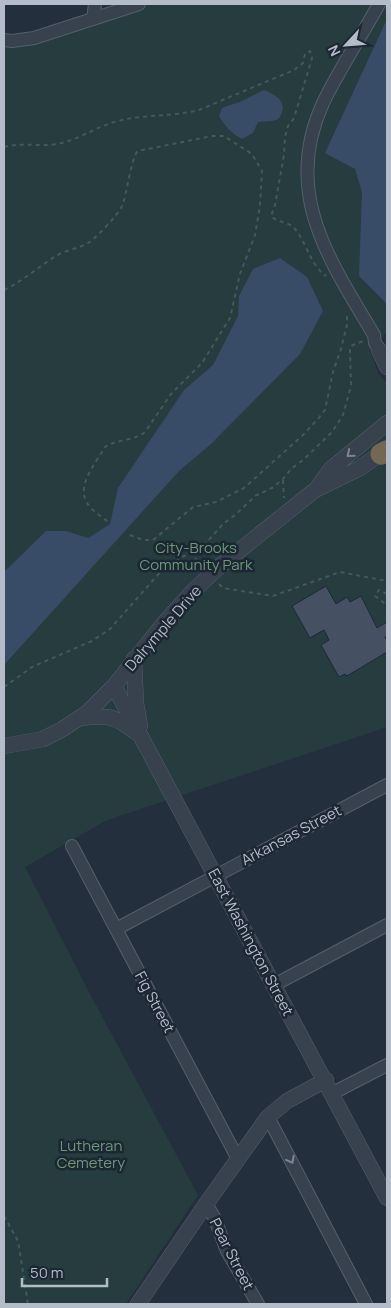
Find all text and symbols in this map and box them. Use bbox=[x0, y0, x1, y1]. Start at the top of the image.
north arrow bbox=[321, 20, 371, 70]
text: N bbox=[323, 42, 345, 60]
one-way arrow bbox=[347, 449, 356, 457]
park label: City-Brooks Community Park bbox=[140, 537, 253, 575]
street label: Dalrymple Drive bbox=[120, 581, 206, 675]
street label: Arkansas Street bbox=[237, 800, 345, 870]
street label: East Washington Street bbox=[203, 865, 299, 1019]
street label: Fig Street bbox=[130, 967, 180, 1037]
park label: Lutheran Cemetery bbox=[57, 1135, 125, 1173]
one-way arrow bbox=[285, 1155, 295, 1164]
street label: Pear Street bbox=[205, 1214, 259, 1294]
scale bar bbox=[22, 1256, 108, 1288]
text: 50 m bbox=[30, 1262, 64, 1283]

